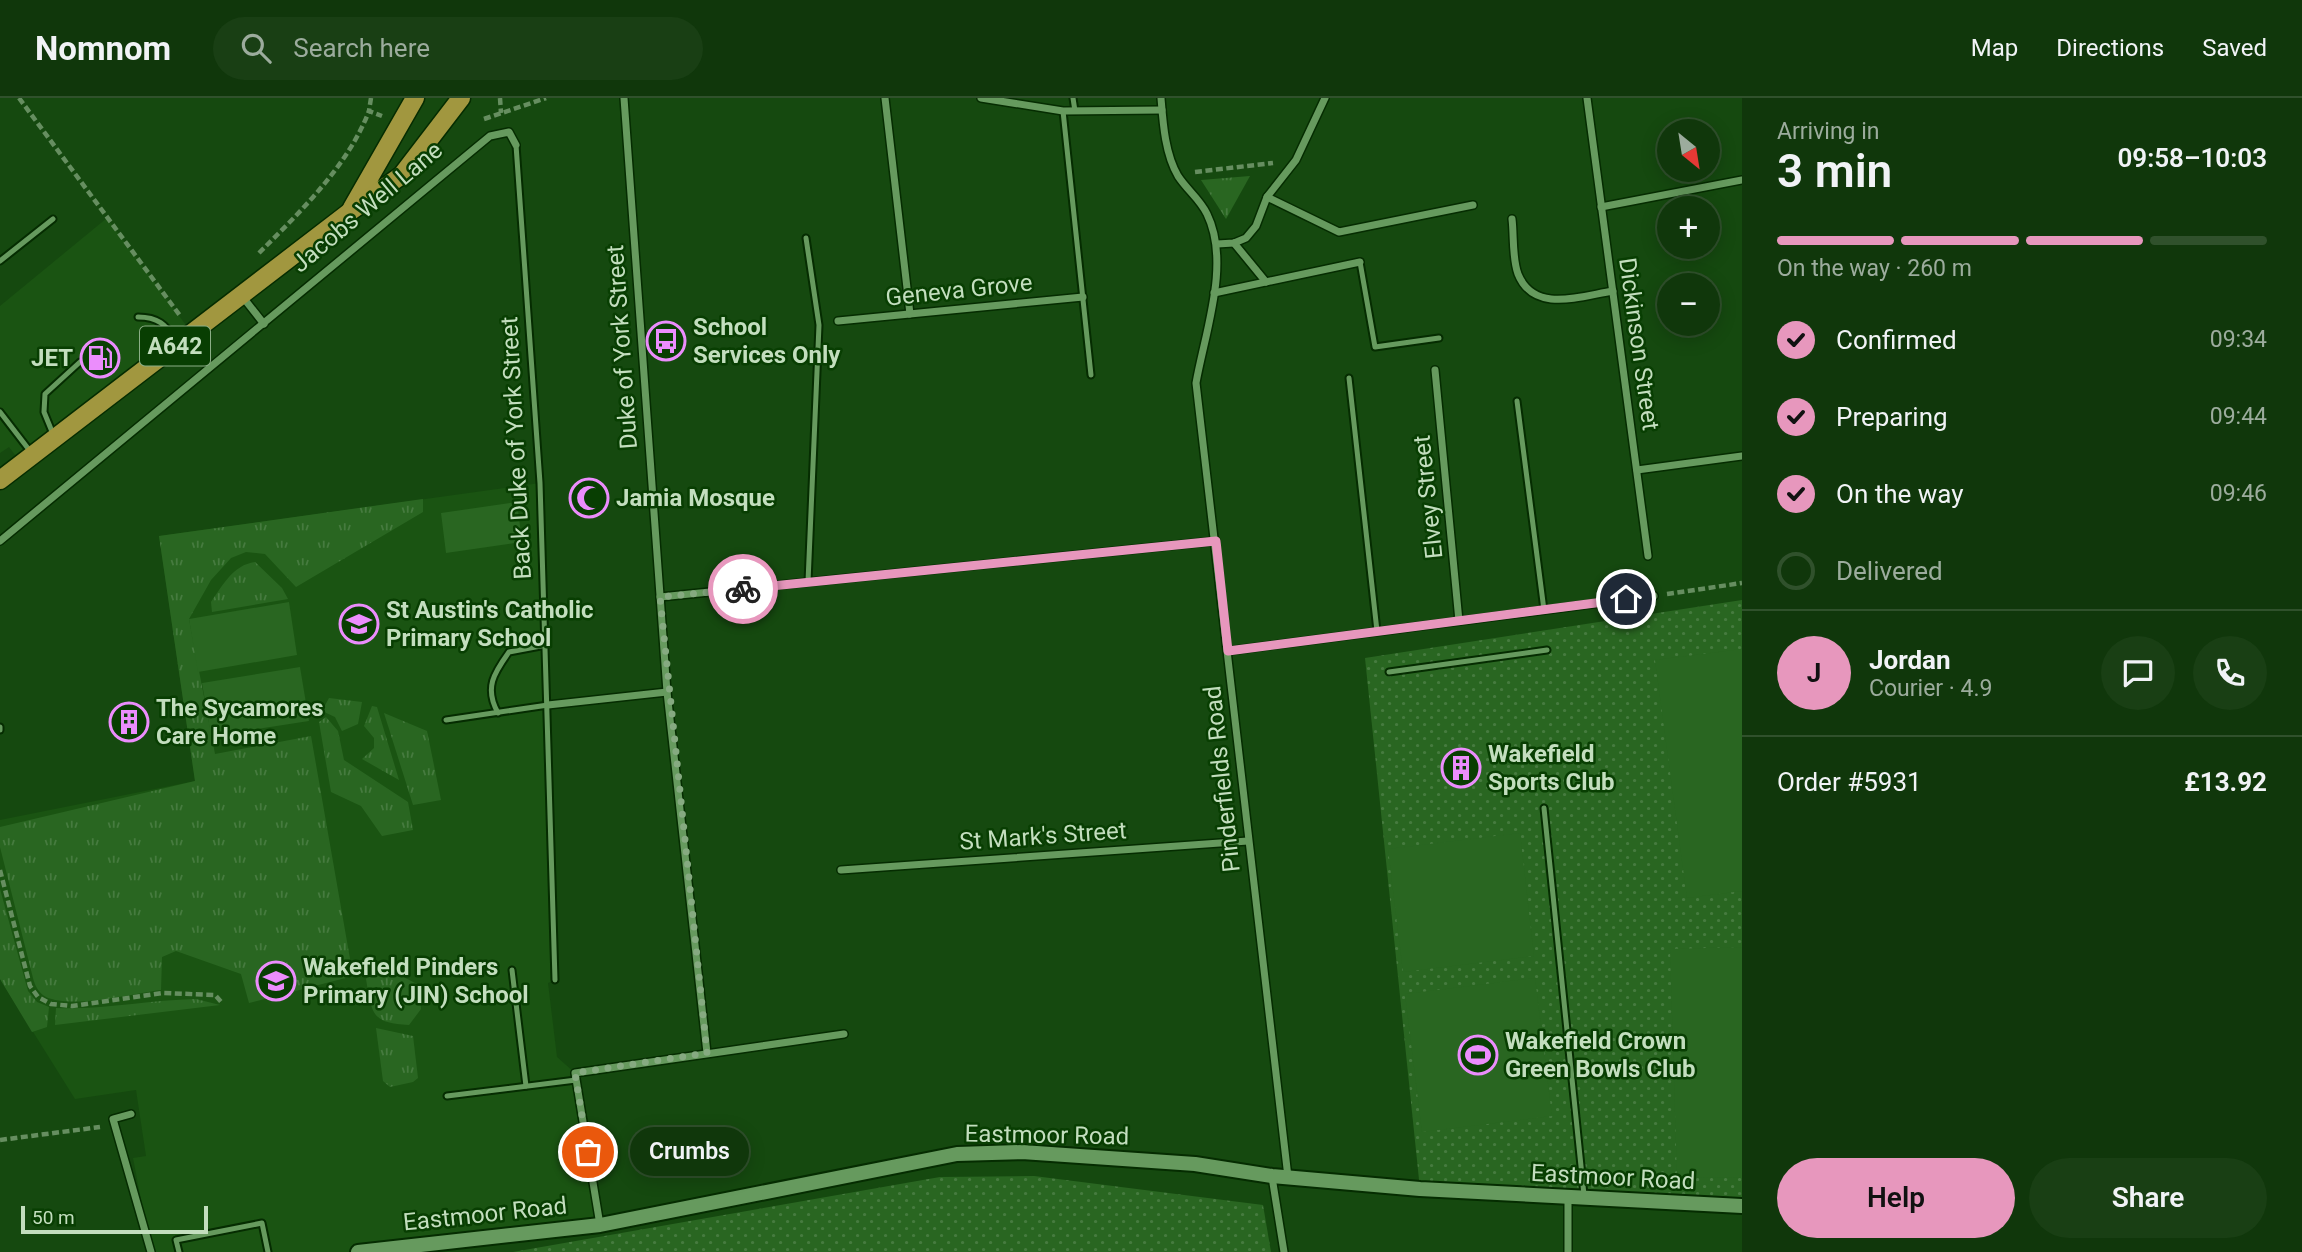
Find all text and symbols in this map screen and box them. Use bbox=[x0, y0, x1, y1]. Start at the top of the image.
search box bbox=[213, 17, 703, 80]
text: Nomnom bbox=[35, 29, 171, 68]
icon: search bbox=[237, 29, 275, 67]
text: Search here bbox=[293, 33, 430, 63]
text: Map bbox=[1971, 34, 2018, 62]
text: Directions bbox=[2056, 34, 2164, 62]
text: Saved bbox=[2202, 34, 2267, 62]
text: Arriving in bbox=[1777, 118, 1880, 145]
north arrow bbox=[1657, 119, 1720, 182]
map controls bbox=[1657, 119, 1720, 336]
street label: Jacobs Well Lane bbox=[286, 136, 448, 278]
text: 09:58–10:03 bbox=[2117, 143, 2267, 173]
text: 3 min bbox=[1777, 144, 1892, 198]
button: + bbox=[1657, 196, 1720, 259]
street label: Duke of York Street bbox=[601, 244, 643, 450]
text: On the way · 260 m bbox=[1777, 255, 1972, 282]
street label: Dickinson Street bbox=[1613, 256, 1665, 432]
street label: Geneva Grove bbox=[884, 268, 1034, 312]
button: − bbox=[1657, 273, 1720, 336]
place label: School Services Only bbox=[693, 313, 841, 369]
street label: Back Duke of York Street bbox=[495, 316, 537, 580]
bus stop icon: School Services Only bbox=[645, 320, 687, 362]
icon: check bbox=[1777, 321, 1815, 359]
text: Confirmed bbox=[1836, 325, 1957, 355]
text: 09:34 bbox=[2210, 326, 2267, 353]
road number: A642 bbox=[140, 327, 210, 366]
fuel station icon: JET bbox=[79, 337, 121, 379]
place label: JET bbox=[31, 344, 73, 372]
icon: check bbox=[1777, 398, 1815, 436]
text: Preparing bbox=[1836, 402, 1948, 432]
text: 09:44 bbox=[2210, 403, 2267, 430]
street label: Elvey Street bbox=[1408, 434, 1448, 560]
icon: check bbox=[1777, 475, 1815, 513]
mosque icon: Jamia Mosque bbox=[568, 477, 610, 519]
text: On the way bbox=[1836, 479, 1964, 509]
text: 09:46 bbox=[2210, 480, 2267, 507]
place label: Jamia Mosque bbox=[616, 484, 775, 512]
courier bbox=[708, 554, 778, 624]
text: Delivered bbox=[1836, 556, 1943, 586]
pin bbox=[1596, 569, 1656, 629]
icon: bike bbox=[724, 570, 762, 608]
icon: home bbox=[1607, 580, 1645, 618]
place label: St Austin's Catholic Primary School bbox=[386, 596, 594, 652]
school or university icon: St Austin's Catholic Primary School bbox=[338, 603, 380, 645]
button: chat bbox=[2101, 636, 2175, 710]
button: phone bbox=[2193, 636, 2267, 710]
text: Jordan bbox=[1869, 645, 1951, 675]
text: J bbox=[1807, 658, 1821, 688]
text: Courier · 4.9 bbox=[1869, 675, 1992, 702]
street label: Pinderfields Road bbox=[1198, 684, 1246, 874]
place label: The Sycamores Care Home bbox=[156, 694, 323, 750]
building icon: The Sycamores Care Home bbox=[108, 701, 150, 743]
place label: Wakefield Sports Club bbox=[1488, 740, 1615, 796]
building icon: Wakefield Sports Club bbox=[1440, 747, 1482, 789]
text: Order #5931 bbox=[1777, 767, 1922, 797]
text: £13.92 bbox=[2184, 767, 2267, 797]
street label: St Mark's Street bbox=[959, 816, 1128, 856]
place label: Wakefield Pinders Primary (JIN) School bbox=[303, 953, 529, 1009]
school or university icon: Wakefield Pinders Primary (JIN) School bbox=[255, 960, 297, 1002]
place label: Wakefield Crown Green Bowls Club bbox=[1505, 1027, 1695, 1083]
sports icon: Wakefield Crown Green Bowls Club bbox=[1457, 1034, 1499, 1076]
street label: Eastmoor Road bbox=[965, 1120, 1129, 1150]
pin bbox=[558, 1122, 618, 1182]
callout: Crumbs bbox=[630, 1128, 749, 1176]
icon: bag bbox=[569, 1133, 607, 1171]
text: Crumbs bbox=[649, 1138, 730, 1165]
button: Help bbox=[1777, 1158, 2015, 1238]
button: Share bbox=[2029, 1158, 2267, 1238]
street label: Eastmoor Road bbox=[1530, 1159, 1696, 1195]
street label: Eastmoor Road bbox=[402, 1191, 568, 1237]
scale bar bbox=[21, 1203, 208, 1235]
text: 50 m bbox=[32, 1206, 75, 1229]

